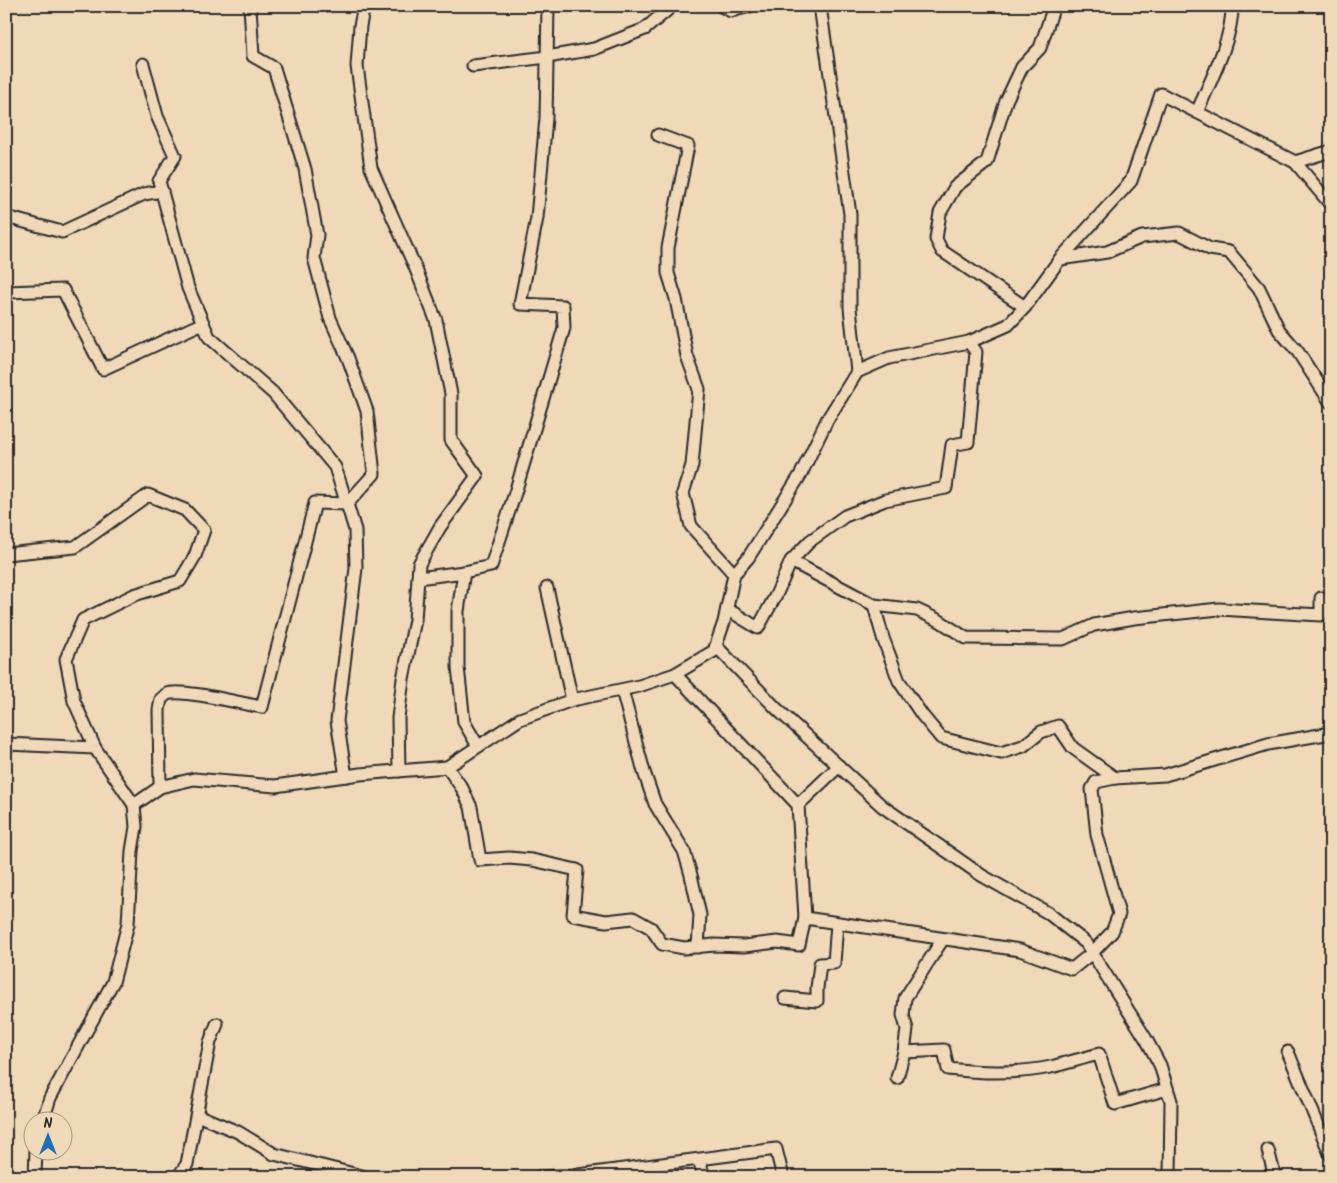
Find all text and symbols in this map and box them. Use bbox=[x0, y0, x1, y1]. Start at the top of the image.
north arrow bbox=[22, 1110, 72, 1160]
text: N bbox=[44, 1113, 53, 1135]

